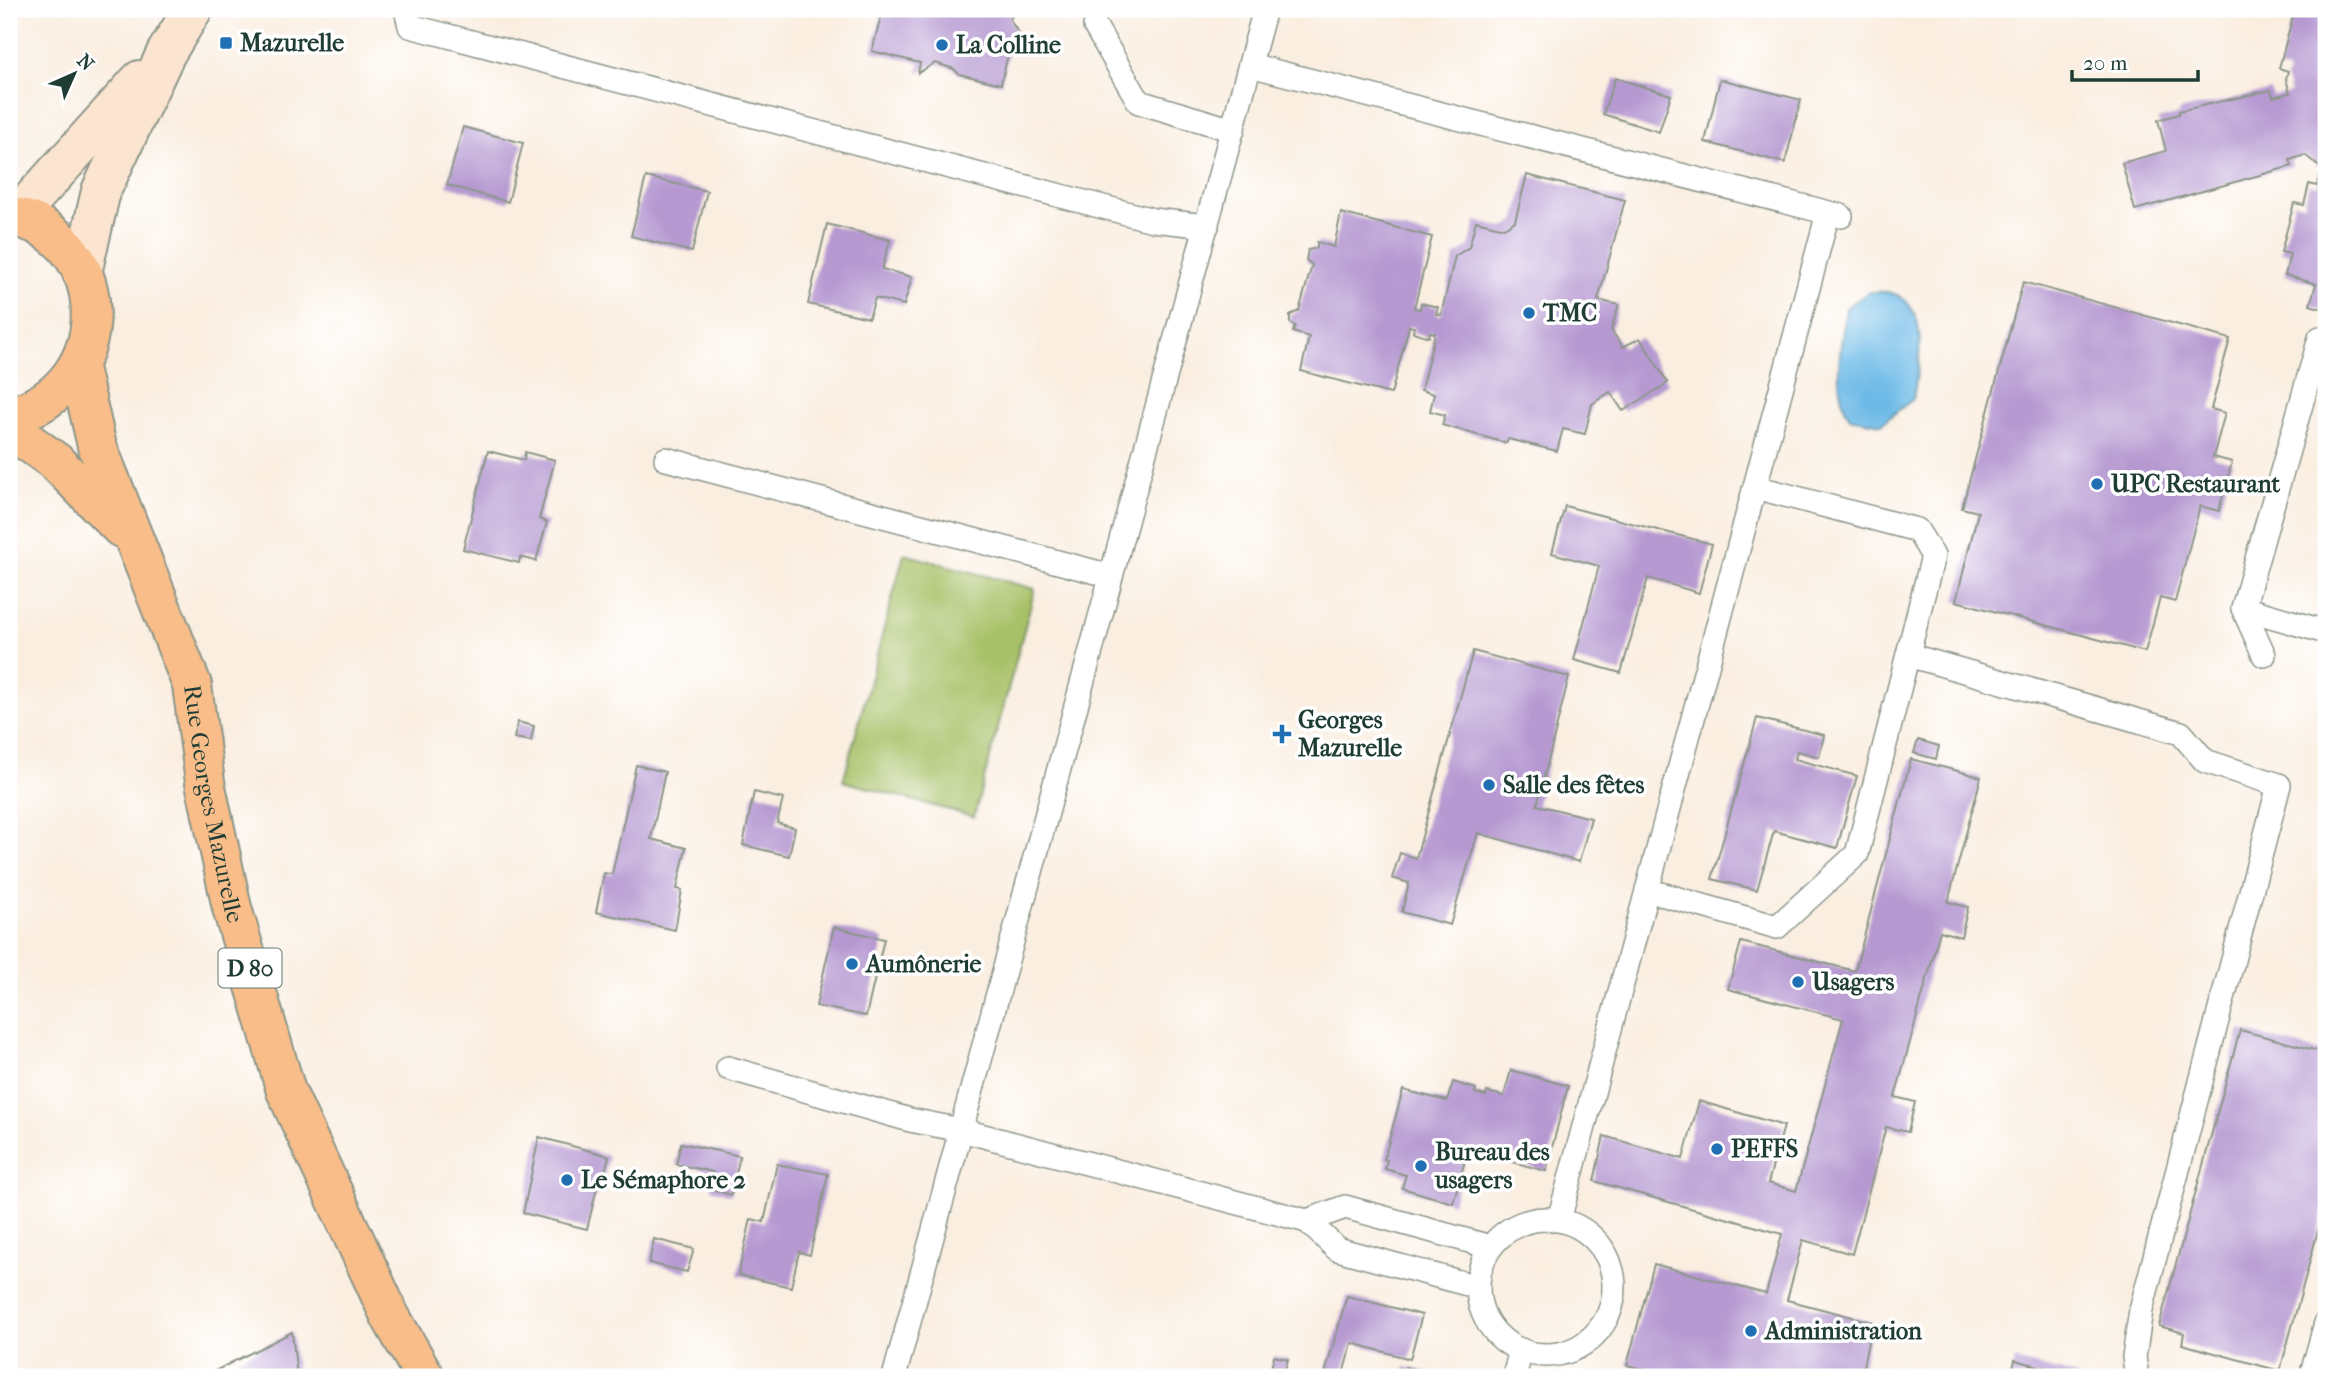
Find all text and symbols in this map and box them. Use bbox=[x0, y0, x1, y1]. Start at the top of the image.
place label: Mazurelle bbox=[240, 29, 344, 57]
place label: La Colline bbox=[956, 31, 1061, 59]
marker: Mazurelle bbox=[218, 35, 234, 51]
marker: La Colline bbox=[934, 37, 950, 53]
north arrow bbox=[38, 38, 108, 108]
scale bar bbox=[2072, 38, 2198, 82]
text: N bbox=[72, 50, 99, 76]
text: 20 m bbox=[2083, 51, 2128, 75]
place label: TMC bbox=[1542, 299, 1597, 327]
marker: TMC bbox=[1521, 305, 1537, 321]
place label: UPC Restaurant bbox=[2110, 470, 2280, 498]
marker: UPC Restaurant bbox=[2089, 476, 2105, 492]
street label: Rue Georges Mazurelle bbox=[178, 683, 250, 926]
place label: Georges Mazurelle bbox=[1298, 706, 1402, 762]
marker: Georges Mazurelle bbox=[1272, 724, 1292, 744]
place label: Salle des fêtes bbox=[1503, 771, 1644, 799]
marker: Salle des fêtes bbox=[1481, 777, 1497, 793]
road number: D 80 bbox=[218, 948, 282, 987]
place label: Aumônerie bbox=[864, 950, 982, 978]
marker: Aumônerie bbox=[844, 956, 860, 972]
place label: Usagers bbox=[1811, 968, 1895, 996]
marker: Usagers bbox=[1790, 974, 1806, 990]
place label: PEFFS bbox=[1731, 1135, 1798, 1163]
place label: Bureau des usagers bbox=[1434, 1138, 1550, 1194]
marker: PEFFS bbox=[1709, 1141, 1725, 1157]
marker: Bureau des usagers bbox=[1413, 1158, 1429, 1174]
place label: Le Sémaphore 2 bbox=[581, 1166, 746, 1194]
marker: Le Sémaphore 2 bbox=[559, 1172, 575, 1188]
place label: Administration bbox=[1763, 1317, 1923, 1345]
marker: Administration bbox=[1743, 1323, 1759, 1339]

